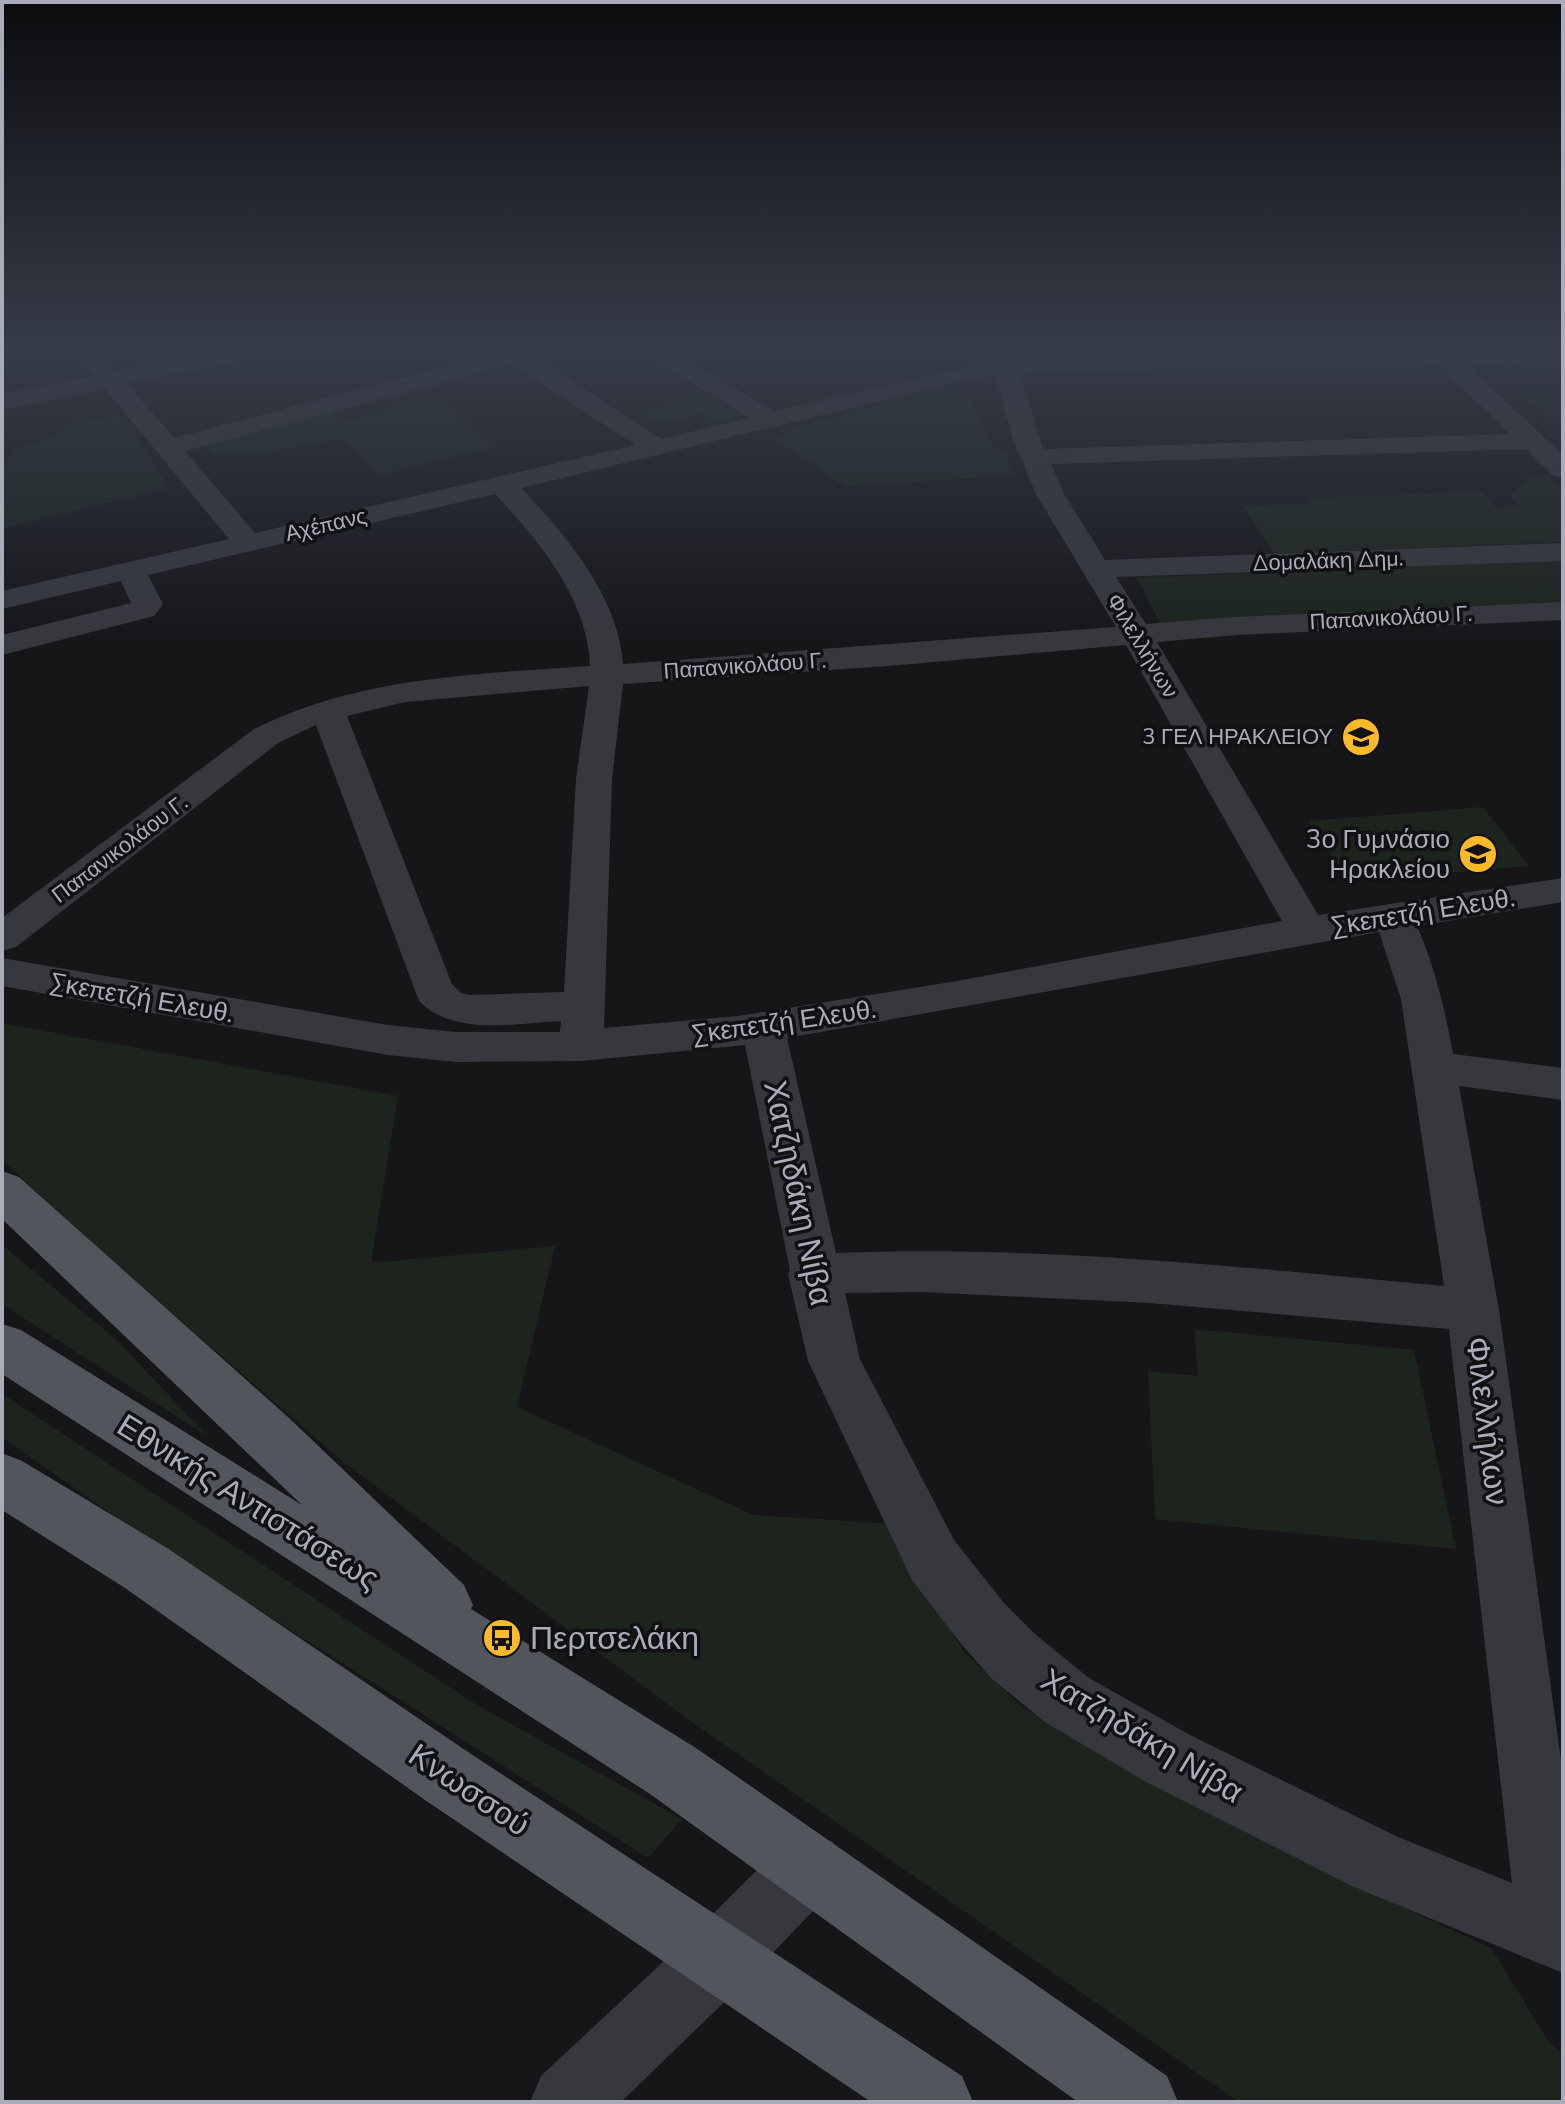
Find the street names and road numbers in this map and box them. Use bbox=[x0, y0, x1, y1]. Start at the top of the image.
street label: Αχέπανς bbox=[282, 501, 370, 549]
street label: Δομαλάκη Δημ. bbox=[1252, 543, 1404, 579]
street label: Φιλελλήνων bbox=[1099, 588, 1185, 704]
street label: Παπανικολάου Γ. bbox=[1309, 599, 1473, 637]
street label: Παπανικολάου Γ. bbox=[663, 645, 827, 687]
street label: Παπανικολάου Γ. bbox=[46, 788, 194, 910]
street label: Σκεπετζή Ελευθ. bbox=[1329, 880, 1517, 944]
street label: Σκεπετζή Ελευθ. bbox=[48, 965, 236, 1031]
street label: Σκεπετζή Ελευθ. bbox=[690, 992, 878, 1052]
street label: Χατζηδάκη Νίβα bbox=[753, 1077, 843, 1309]
street label: Φιλελλήλων bbox=[1455, 1334, 1519, 1508]
street label: Εθνικής Αντιστάσεως bbox=[109, 1404, 387, 1600]
street label: Χατζηδάκη Νίβα bbox=[1033, 1659, 1251, 1813]
street label: Κνωσσού bbox=[400, 1734, 538, 1846]

